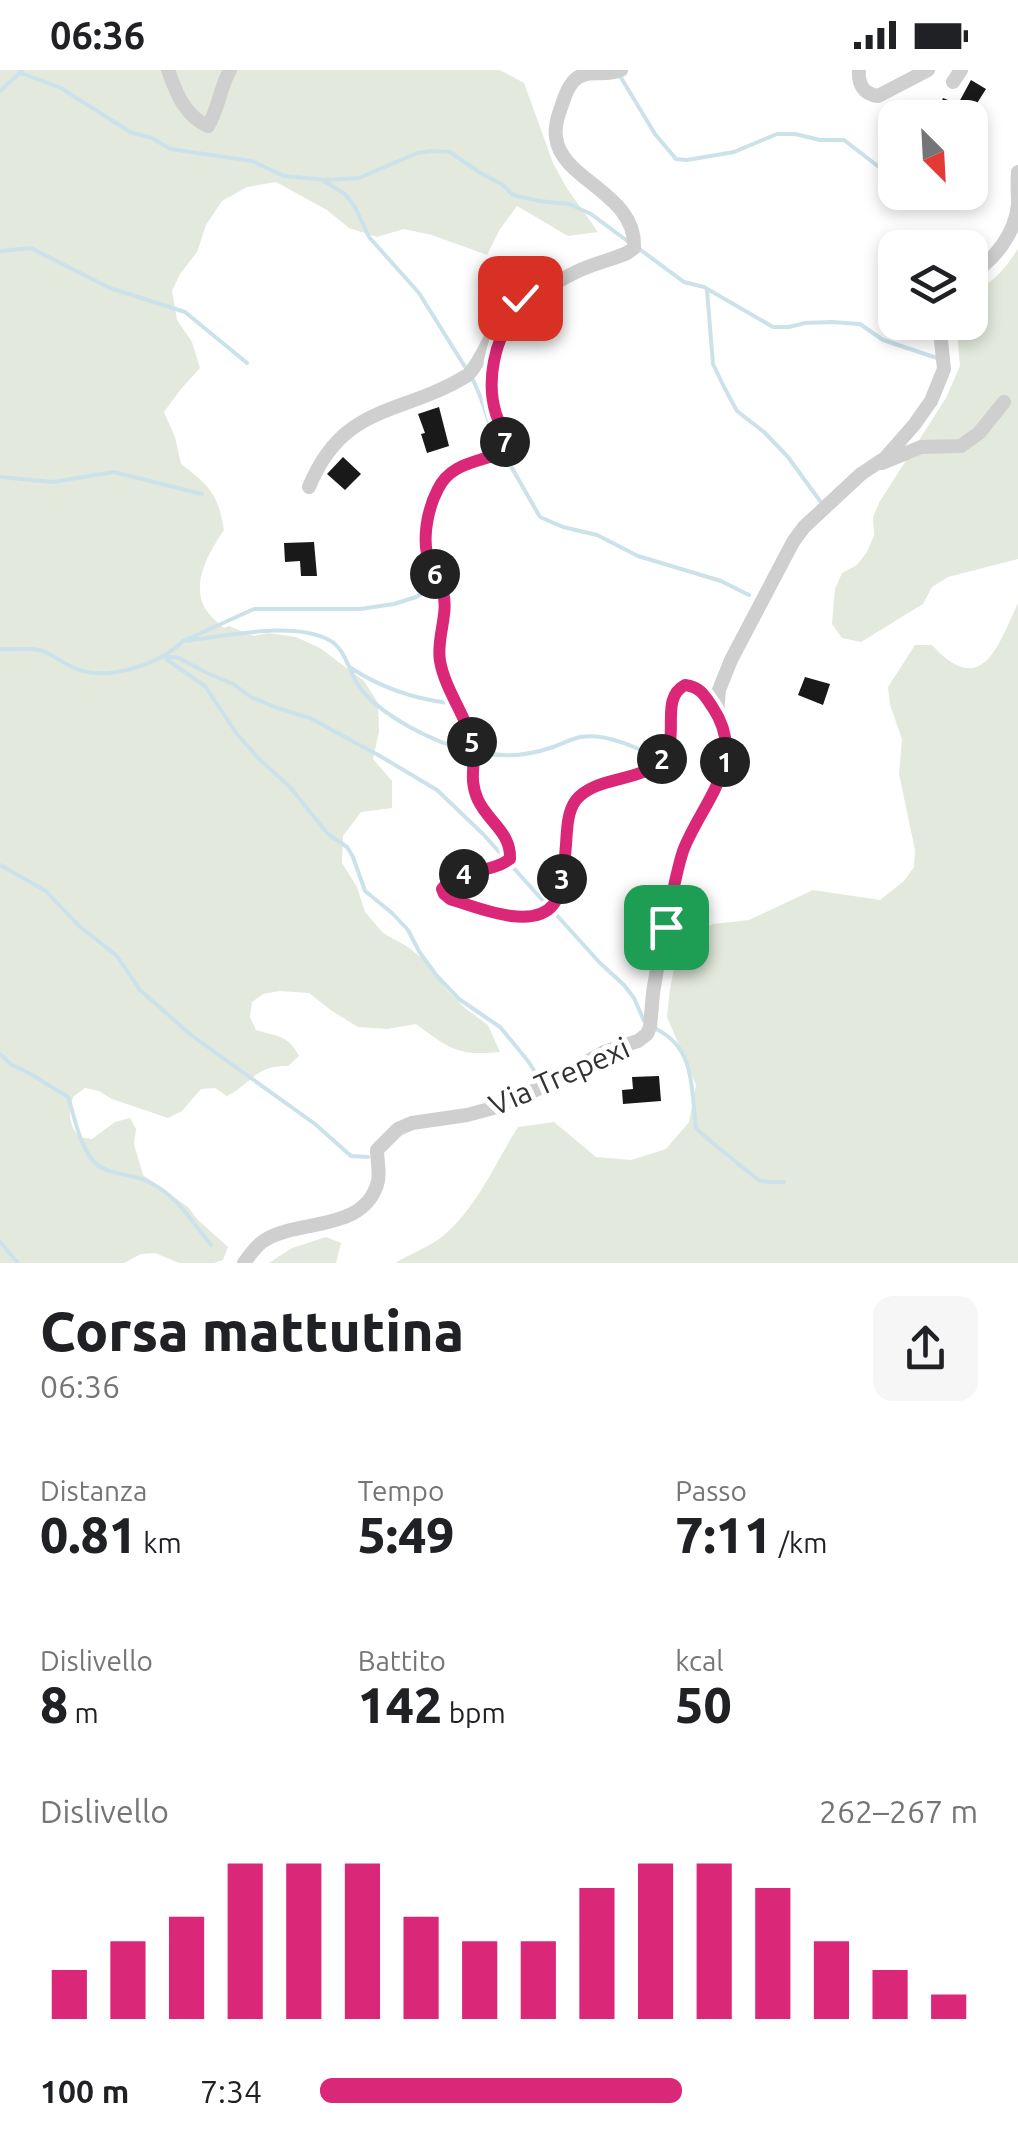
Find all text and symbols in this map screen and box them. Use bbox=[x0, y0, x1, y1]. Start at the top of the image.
text: 06:36 bbox=[50, 14, 145, 56]
north arrow bbox=[878, 100, 988, 210]
map controls bbox=[878, 100, 988, 340]
button: layers bbox=[878, 230, 988, 340]
pin bbox=[478, 256, 563, 341]
icon: check bbox=[493, 271, 548, 326]
pin: 7 bbox=[480, 417, 530, 467]
text: 7 bbox=[497, 426, 513, 457]
pin: 6 bbox=[410, 549, 460, 599]
text: 6 bbox=[427, 558, 443, 589]
pin: 5 bbox=[447, 717, 497, 767]
text: 5 bbox=[464, 726, 480, 757]
pin: 2 bbox=[637, 734, 687, 784]
pin: 1 bbox=[700, 737, 750, 787]
text: 2 bbox=[654, 743, 670, 774]
text: 1 bbox=[717, 746, 733, 777]
pin: 4 bbox=[439, 849, 489, 899]
pin: 3 bbox=[537, 854, 587, 904]
text: 4 bbox=[456, 858, 472, 889]
text: 3 bbox=[554, 863, 570, 894]
pin bbox=[624, 885, 709, 970]
icon: arrive bbox=[639, 900, 694, 955]
street label: Via Trepexi bbox=[484, 1030, 634, 1122]
button: share bbox=[873, 1296, 978, 1401]
text: Corsa mattutina bbox=[40, 1300, 464, 1361]
text: 06:36 bbox=[40, 1368, 120, 1404]
text: Distanza bbox=[40, 1475, 147, 1506]
text: Tempo bbox=[358, 1475, 444, 1506]
text: Passo bbox=[675, 1475, 747, 1506]
text: 0.81 bbox=[40, 1506, 137, 1562]
text: 5:49 bbox=[358, 1506, 455, 1562]
text: 7:11 bbox=[675, 1506, 772, 1562]
text: km bbox=[137, 1527, 182, 1558]
text: /km bbox=[772, 1527, 827, 1558]
text: Dislivello bbox=[40, 1645, 153, 1676]
text: Battito bbox=[358, 1645, 446, 1676]
text: kcal bbox=[675, 1645, 724, 1676]
text: 8 bbox=[40, 1676, 68, 1732]
text: 142 bbox=[358, 1676, 442, 1732]
text: 50 bbox=[675, 1676, 732, 1732]
text: m bbox=[68, 1697, 99, 1728]
text: bpm bbox=[442, 1697, 506, 1728]
text: Dislivello bbox=[40, 1793, 169, 1829]
text: 262–267 m bbox=[819, 1793, 978, 1829]
text: 100 m bbox=[40, 2073, 129, 2109]
text: 7:34 bbox=[200, 2073, 262, 2109]

